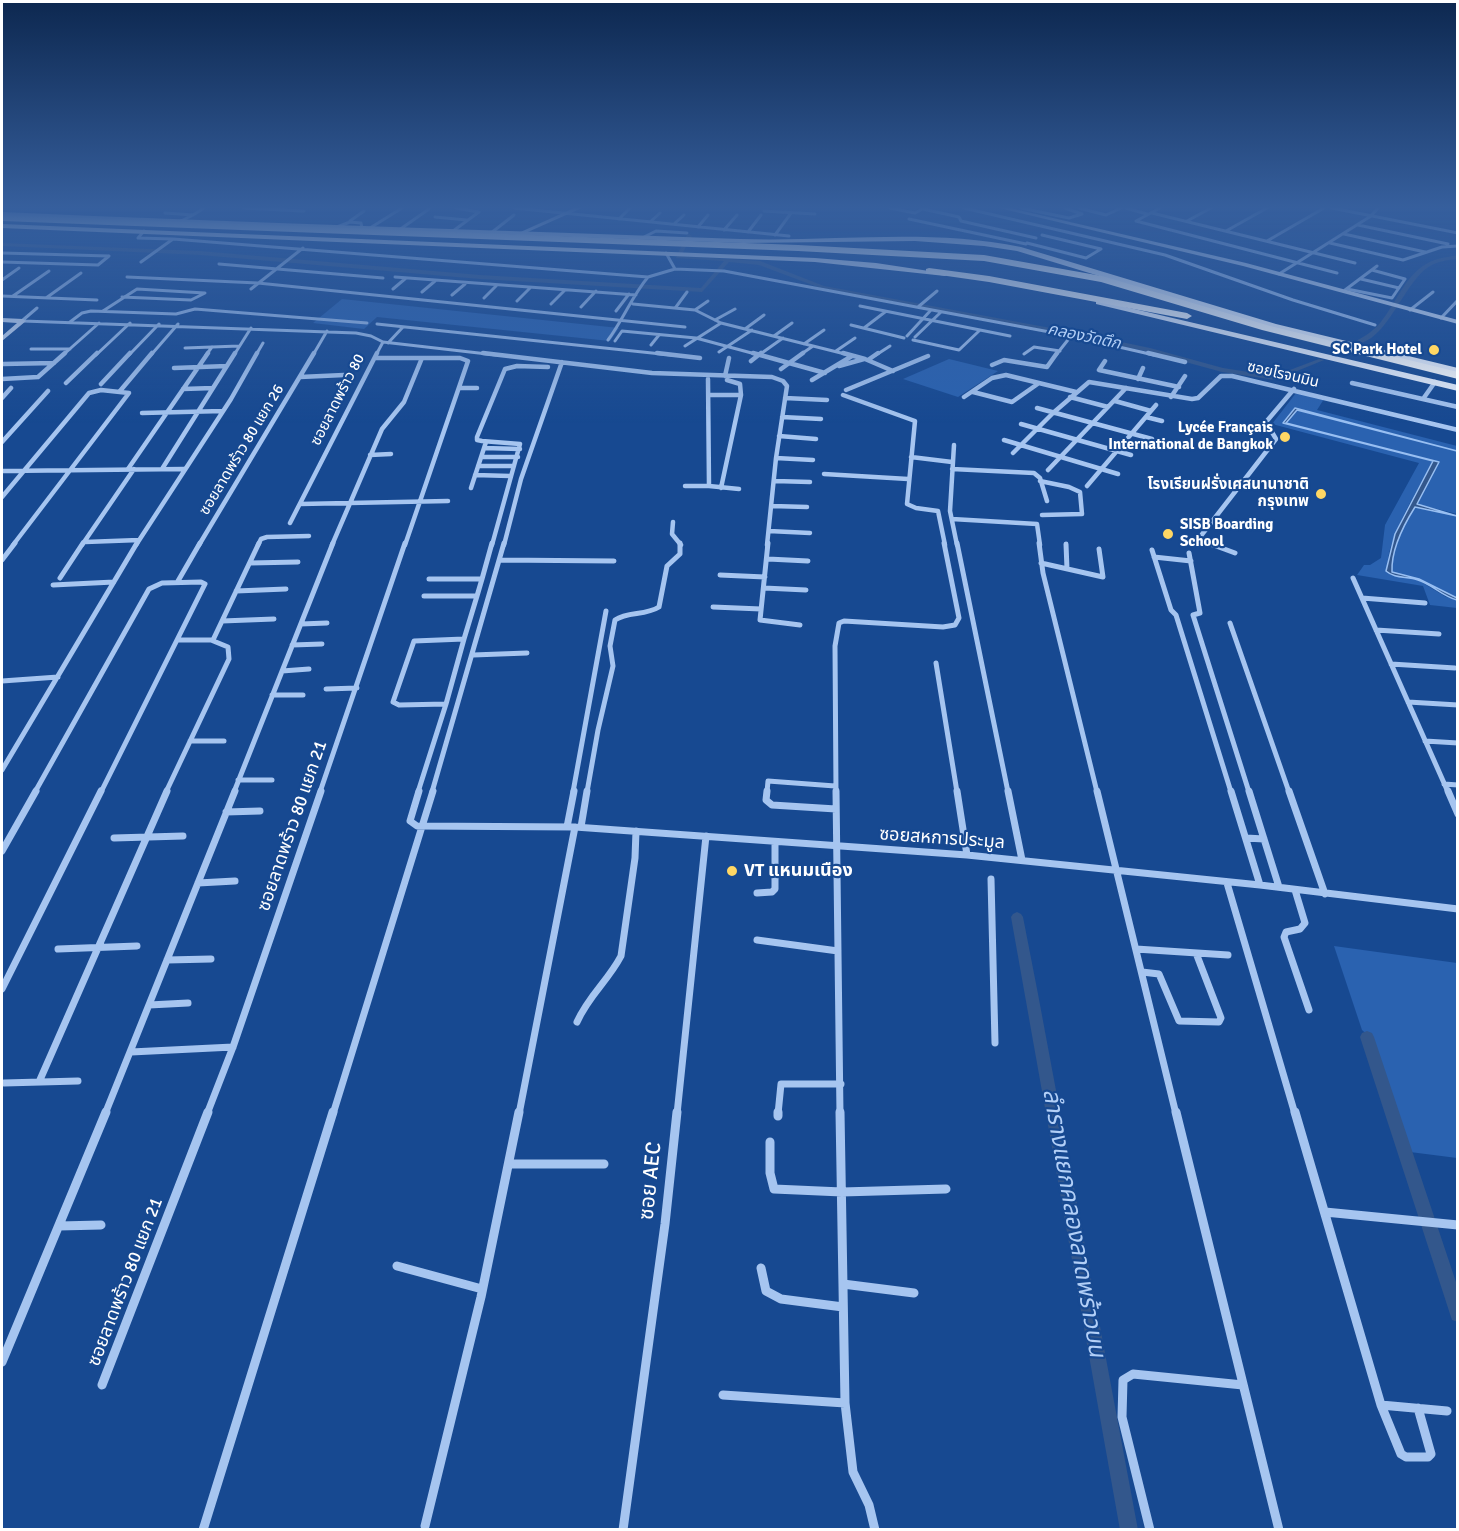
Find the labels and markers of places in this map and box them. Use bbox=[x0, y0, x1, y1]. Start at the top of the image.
place label: SC Park Hotel bbox=[1332, 341, 1422, 359]
marker: SC Park Hotel bbox=[1427, 343, 1441, 357]
place label: Lycée Français International de Bangkok bbox=[1108, 419, 1273, 454]
marker: Lycée Français International de Bangkok bbox=[1278, 430, 1292, 444]
place label: โรงเรียนฝรั่งเศสนานาชาติ กรุงเทพ bbox=[1147, 476, 1309, 511]
marker: โรงเรียนฝรั่งเศสนานาชาติ กรุงเทพ bbox=[1314, 487, 1328, 501]
place label: SISB Boarding School bbox=[1180, 516, 1273, 551]
marker: SISB Boarding School bbox=[1161, 527, 1175, 541]
place label: VT แหนมเนือง bbox=[744, 860, 853, 882]
marker: VT แหนมเนือง bbox=[725, 864, 739, 878]

